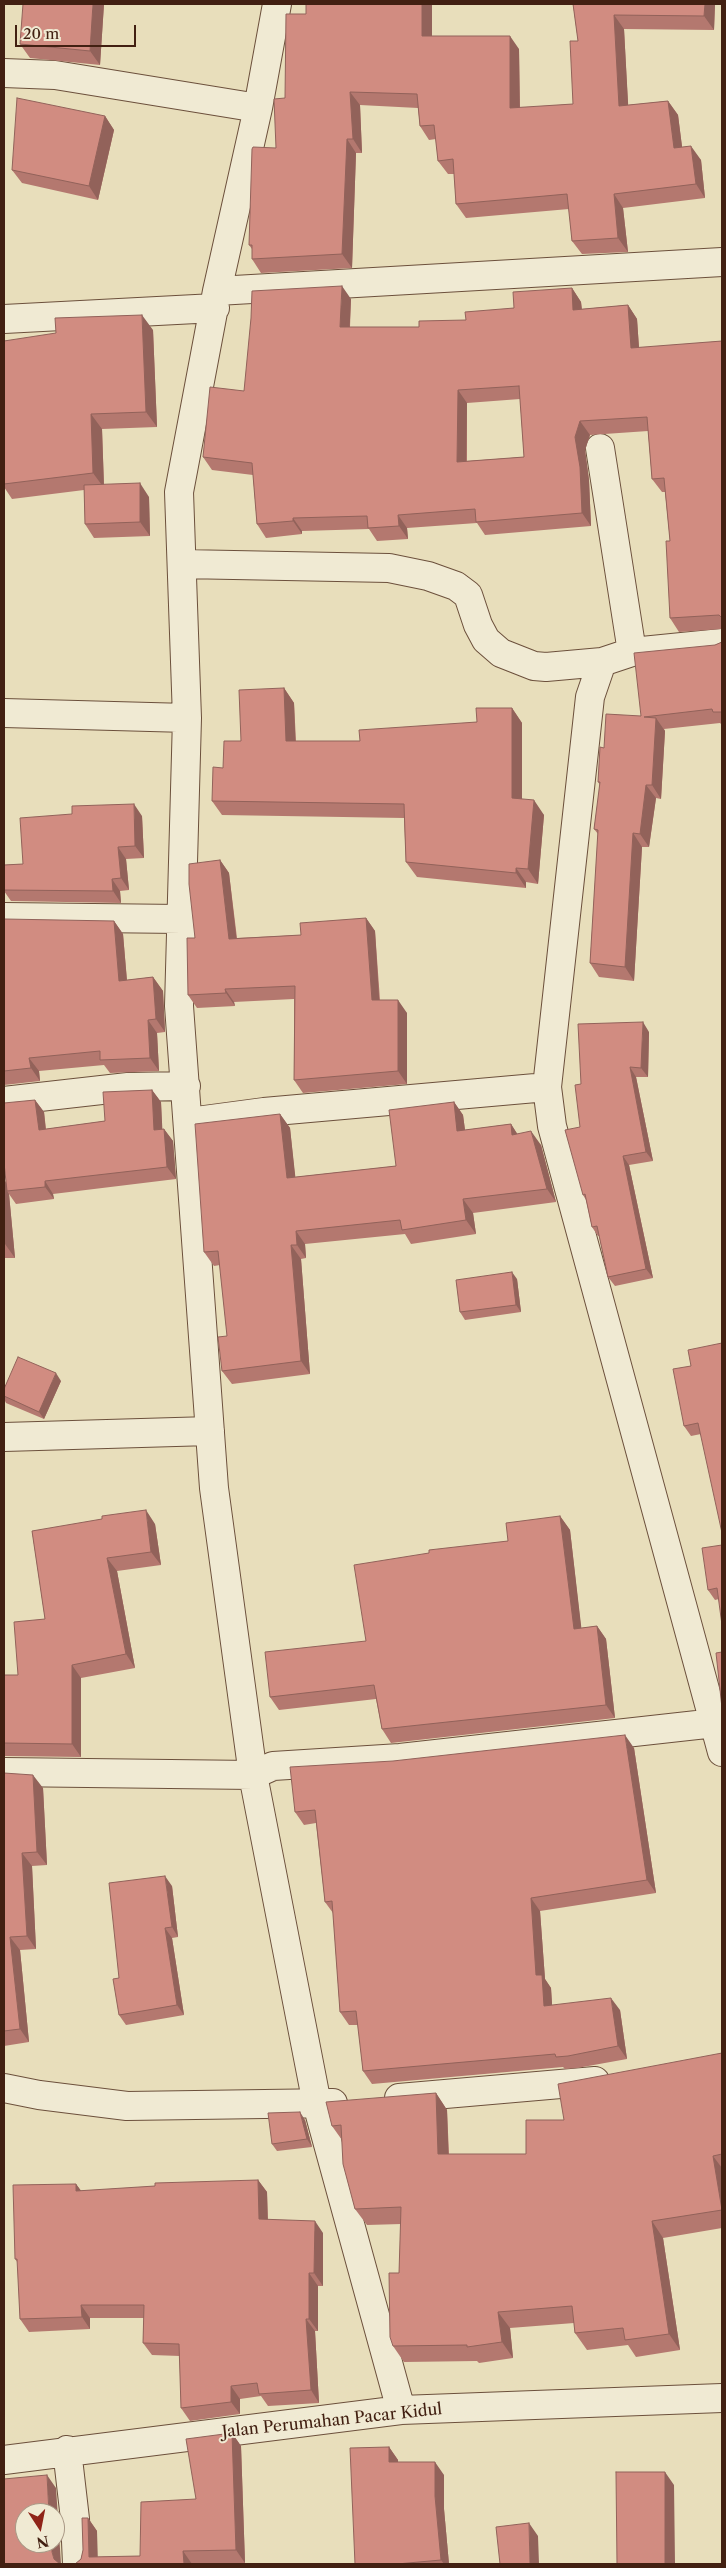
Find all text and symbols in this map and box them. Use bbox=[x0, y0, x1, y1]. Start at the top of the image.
scale bar bbox=[18, 15, 139, 47]
text: 20 m bbox=[23, 24, 59, 43]
street label: Jalan Perumahan Pacar Kidul bbox=[221, 2400, 443, 2442]
north arrow bbox=[15, 2503, 65, 2553]
text: N bbox=[35, 2532, 50, 2552]

